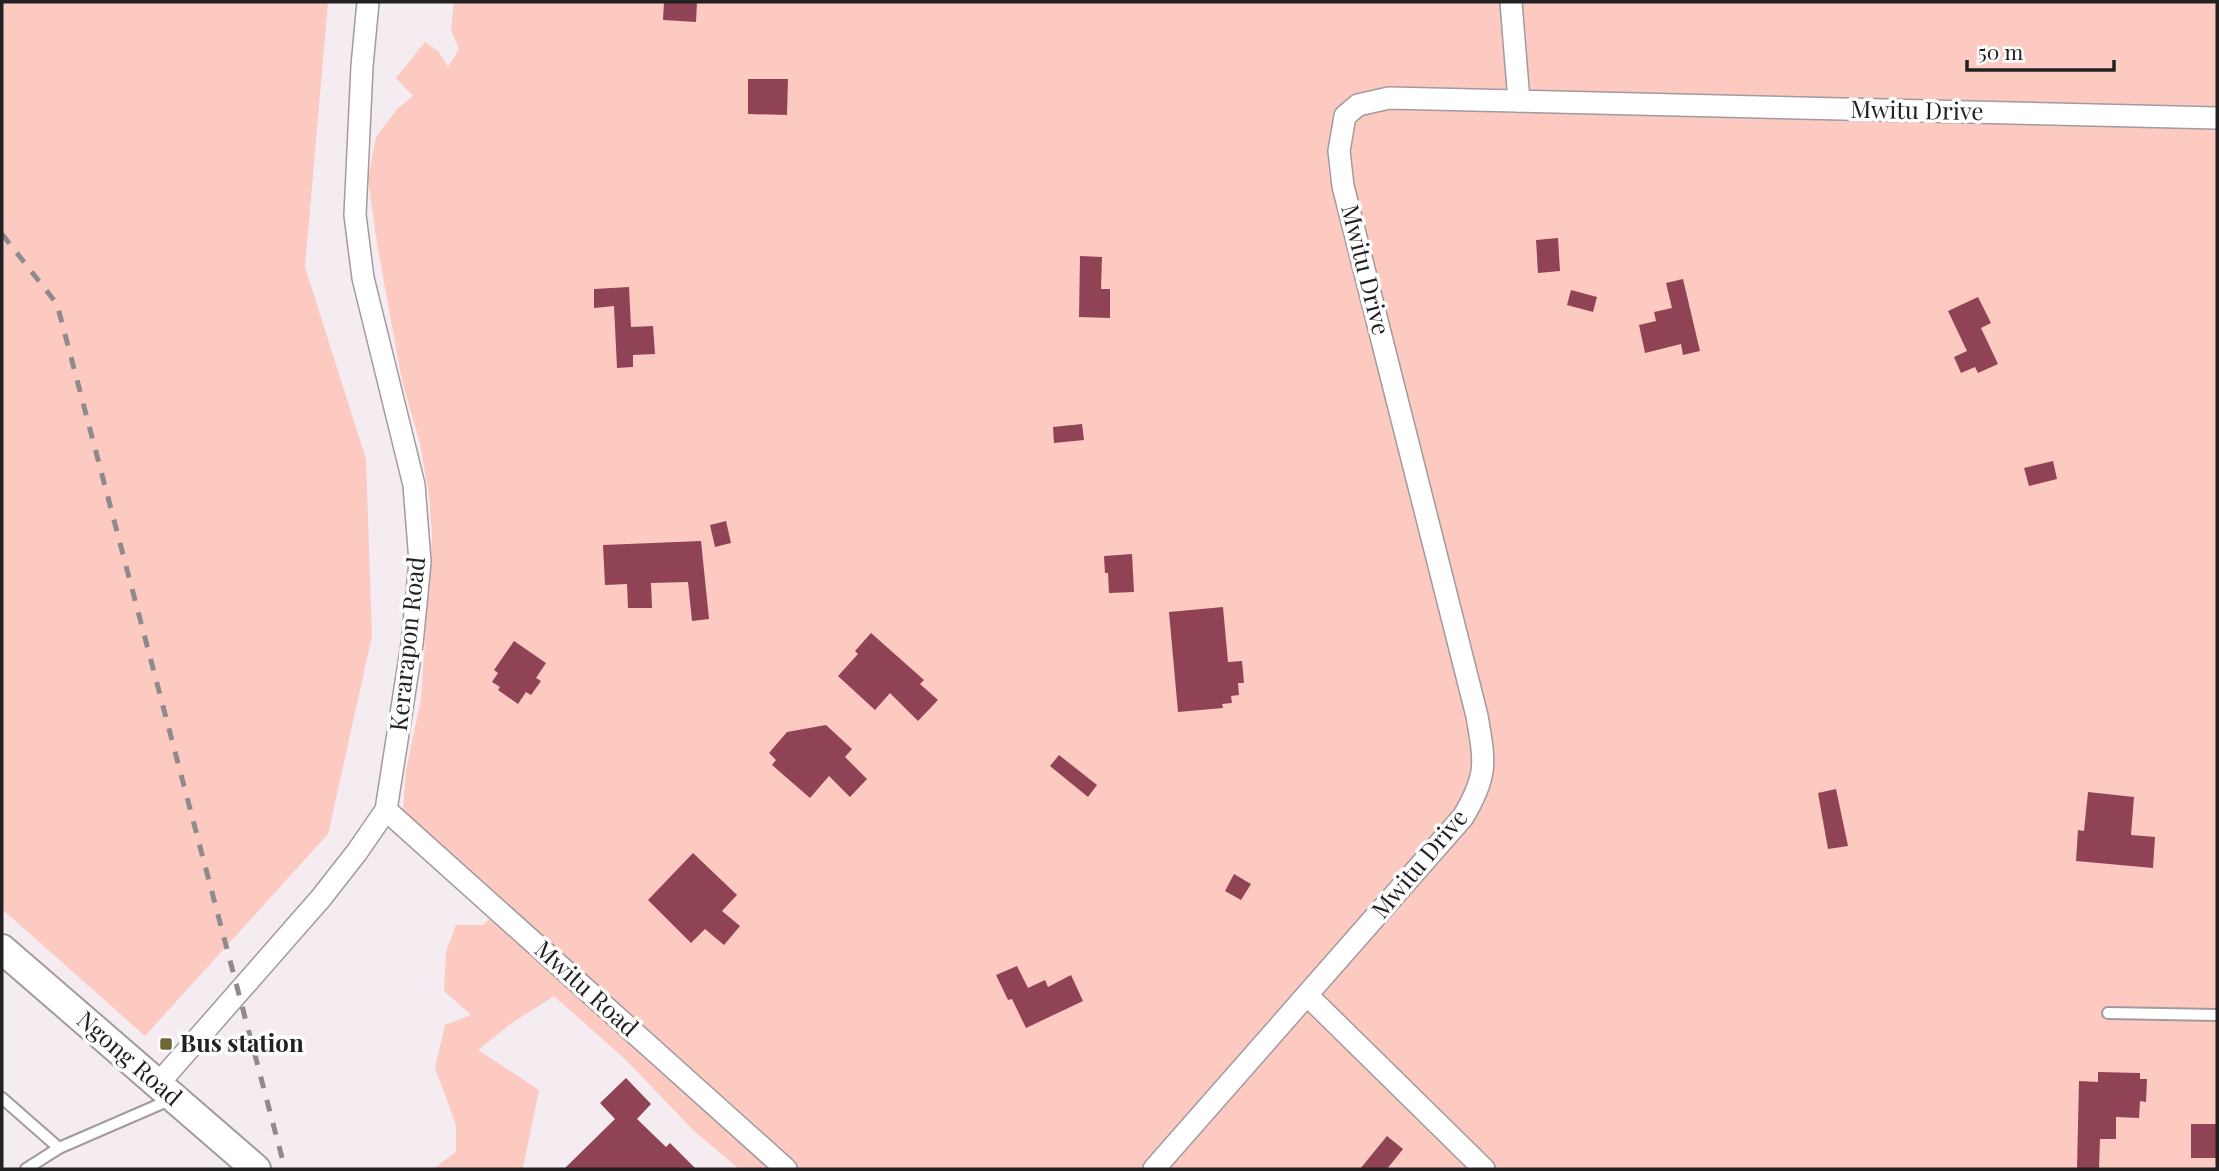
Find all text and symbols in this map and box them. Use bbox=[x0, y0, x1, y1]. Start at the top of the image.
scale bar bbox=[1967, 28, 2114, 72]
text: 50 m bbox=[1978, 37, 2024, 65]
street label: Mwitu Drive bbox=[1850, 92, 1984, 126]
street label: Mwitu Drive bbox=[1335, 201, 1399, 338]
street label: Kerarapon Road bbox=[381, 555, 431, 733]
street label: Mwitu Drive bbox=[1363, 801, 1474, 924]
street label: Mwitu Road bbox=[529, 932, 646, 1043]
street label: Ngong Road bbox=[71, 1003, 190, 1112]
place label: Bus station bbox=[180, 1026, 304, 1058]
marker: Bus station bbox=[158, 1036, 174, 1052]

